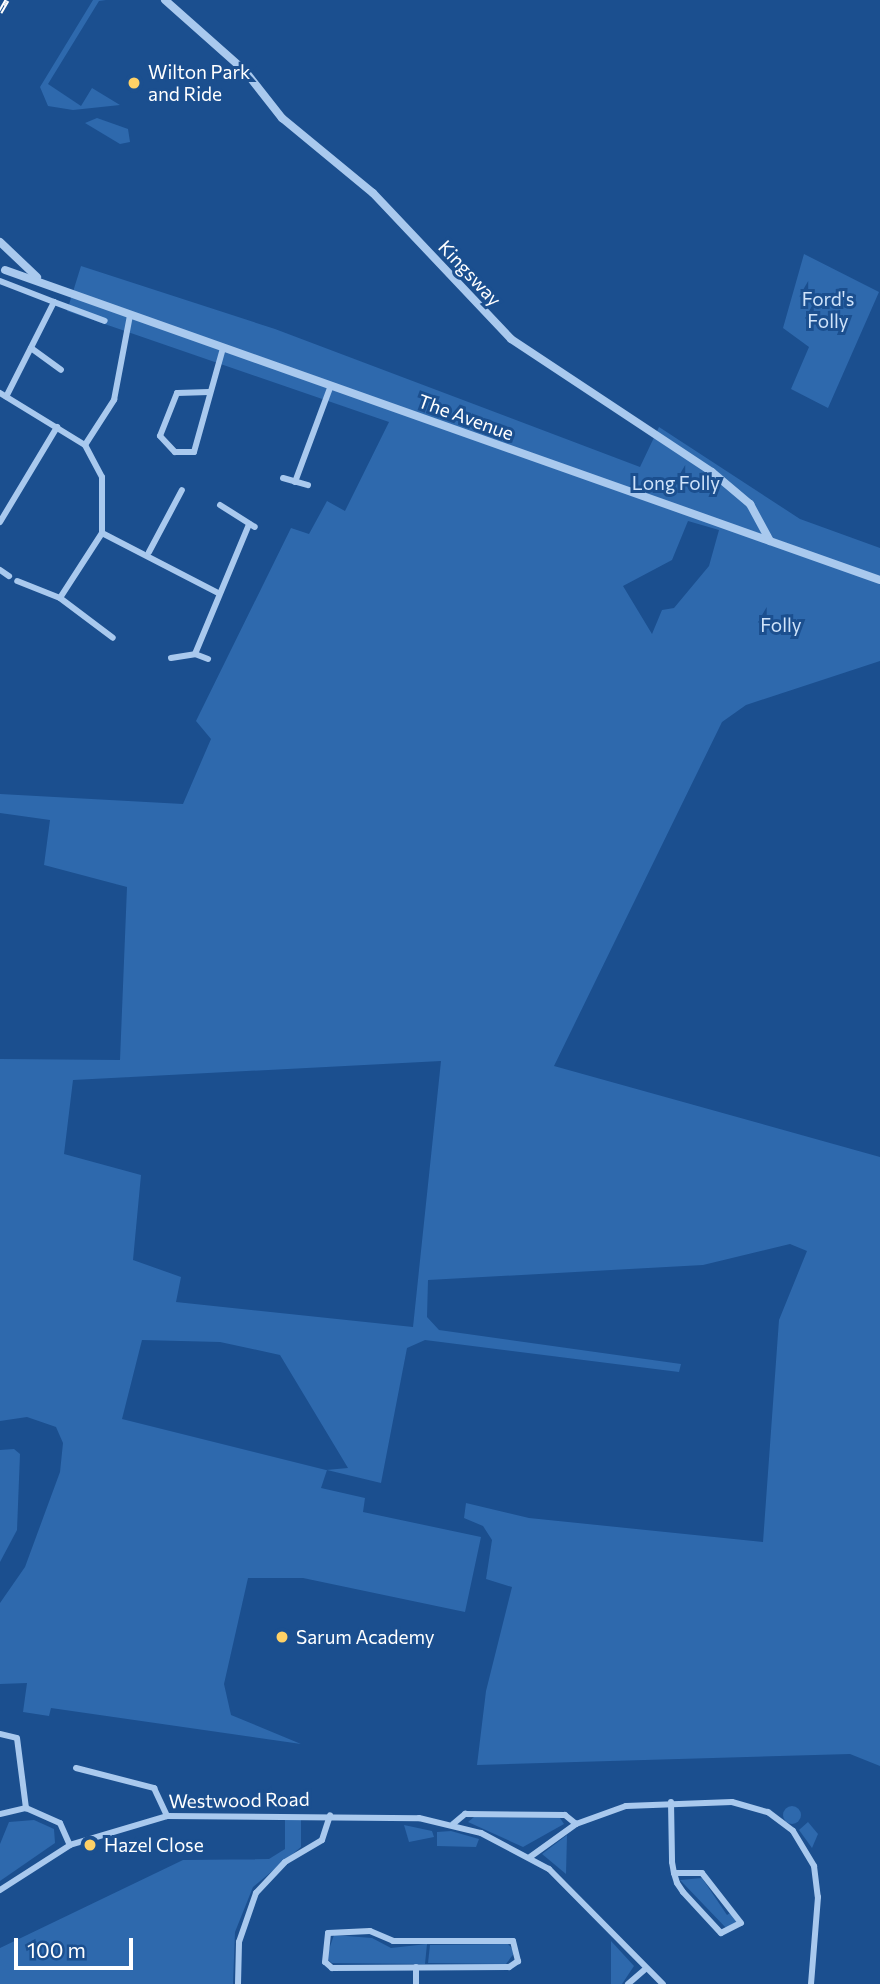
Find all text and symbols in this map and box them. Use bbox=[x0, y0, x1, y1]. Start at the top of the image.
place label: Wilton Park and Ride bbox=[148, 61, 250, 105]
marker: Wilton Park and Ride bbox=[126, 75, 142, 91]
street label: Kingsway bbox=[434, 235, 506, 311]
park label: Ford's Folly bbox=[802, 288, 854, 332]
street label: The Avenue bbox=[415, 389, 517, 445]
park label: Long Folly bbox=[632, 472, 720, 494]
park label: Folly bbox=[760, 614, 802, 636]
place label: Sarum Academy bbox=[296, 1626, 435, 1648]
marker: Sarum Academy bbox=[274, 1629, 290, 1645]
street label: Westwood Road bbox=[168, 1787, 310, 1813]
place label: Hazel Close bbox=[104, 1834, 204, 1856]
marker: Hazel Close bbox=[82, 1837, 98, 1853]
scale bar bbox=[18, 1924, 136, 1968]
text: 100 m bbox=[27, 1937, 86, 1962]

